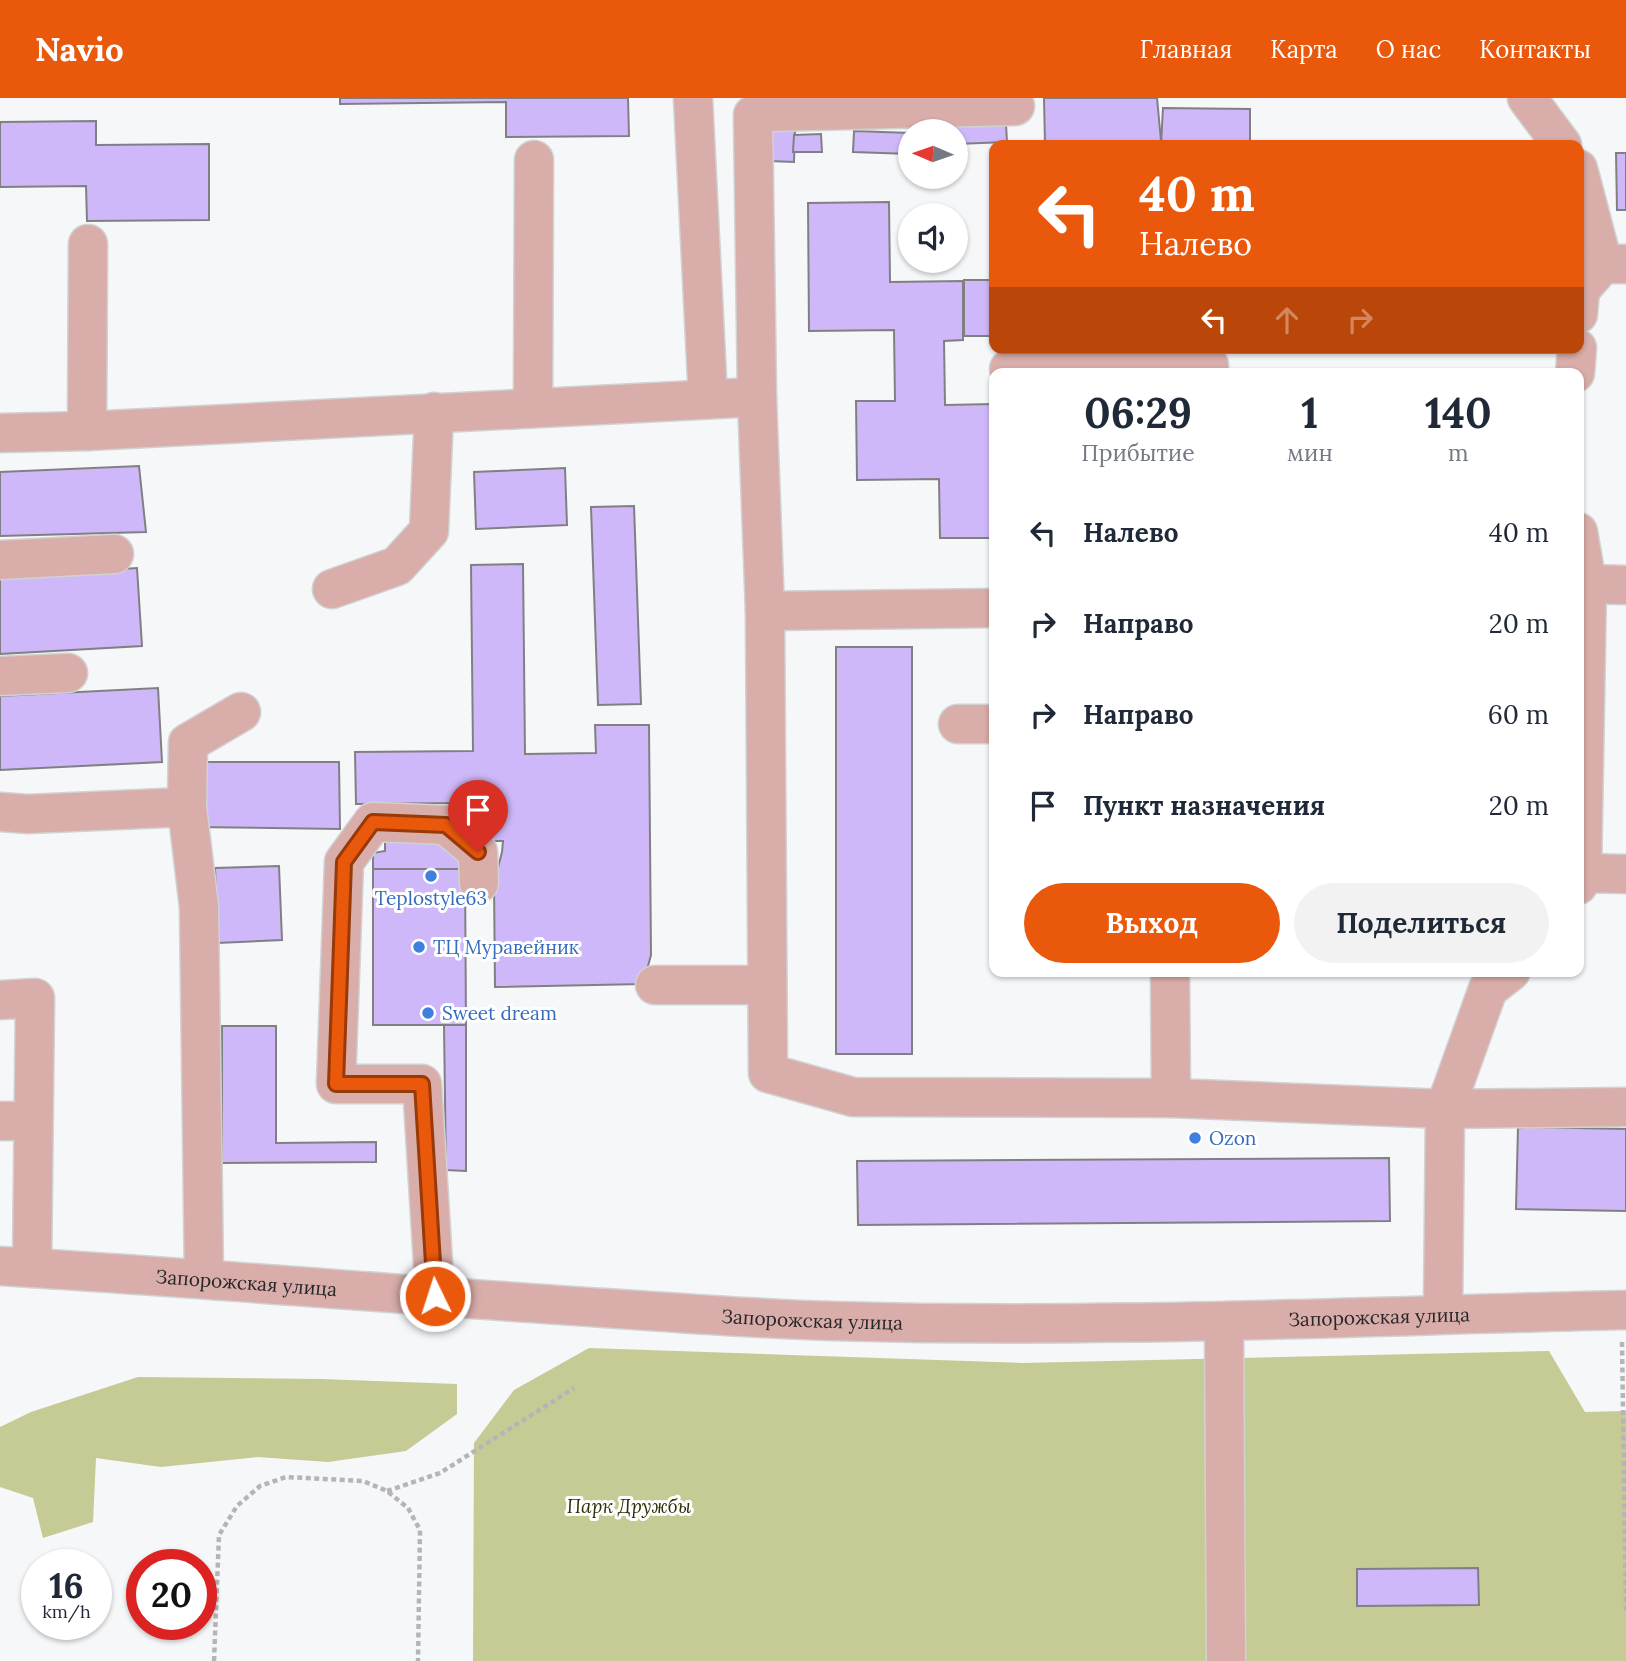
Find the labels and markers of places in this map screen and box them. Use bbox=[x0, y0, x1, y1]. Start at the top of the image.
pin bbox=[448, 780, 508, 852]
marker: Teplostyle63 bbox=[423, 868, 439, 884]
place label: Teplostyle63 bbox=[375, 886, 487, 910]
place label: ТЦ Муравейник bbox=[433, 935, 580, 959]
marker: ТЦ Муравейник bbox=[411, 939, 427, 955]
place label: Sweet dream bbox=[442, 1001, 557, 1025]
marker: Sweet dream bbox=[420, 1005, 436, 1021]
place label: Ozon bbox=[1209, 1126, 1256, 1150]
marker: Ozon bbox=[1187, 1130, 1203, 1146]

